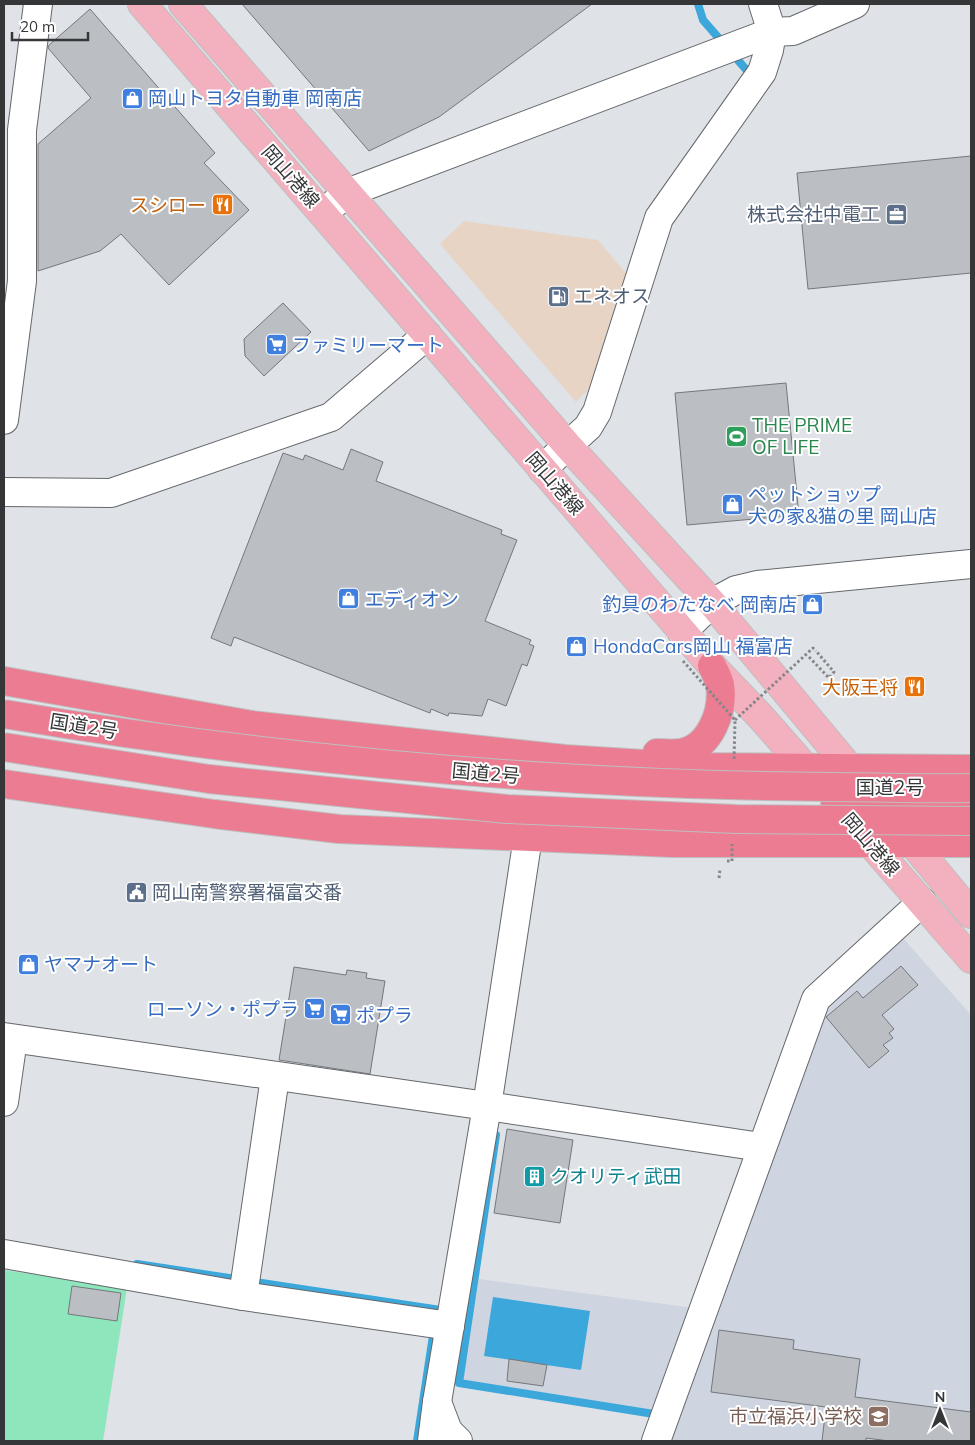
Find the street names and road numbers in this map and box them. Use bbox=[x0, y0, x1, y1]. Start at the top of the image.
street label: 岡山港線 bbox=[257, 139, 325, 213]
street label: 岡山港線 bbox=[521, 446, 589, 520]
street label: 国道2号 bbox=[48, 709, 120, 743]
street label: 国道2号 bbox=[451, 758, 521, 788]
street label: 国道2号 bbox=[856, 775, 924, 799]
street label: 岡山港線 bbox=[837, 807, 905, 881]

